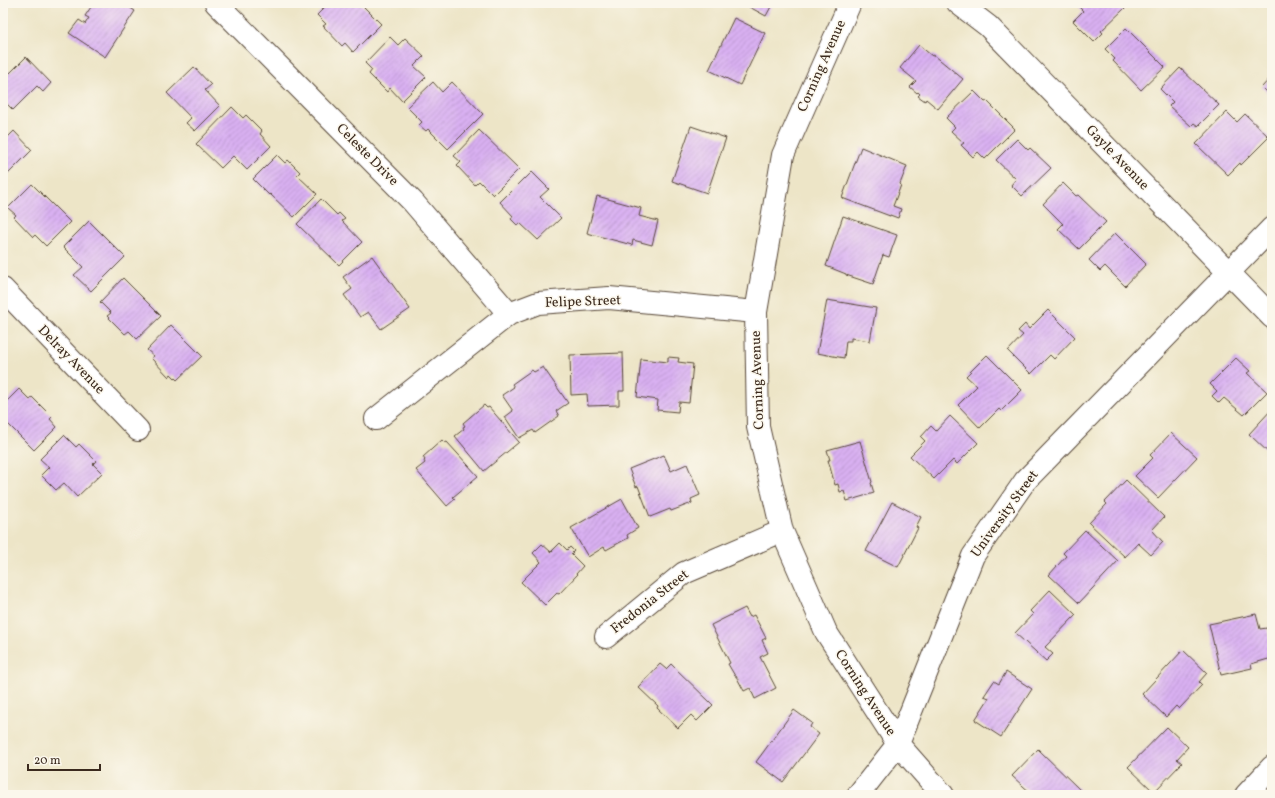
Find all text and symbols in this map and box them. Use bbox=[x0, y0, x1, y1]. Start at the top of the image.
street label: Corning Avenue bbox=[793, 17, 851, 115]
street label: Celeste Drive bbox=[332, 120, 403, 191]
street label: Gayle Avenue bbox=[1081, 121, 1153, 195]
street label: Felipe Street bbox=[545, 291, 622, 313]
street label: Delray Avenue bbox=[33, 321, 109, 399]
street label: Corning Avenue bbox=[747, 330, 769, 430]
street label: University Street bbox=[967, 466, 1043, 561]
street label: Fredonia Street bbox=[607, 565, 693, 639]
street label: Corning Avenue bbox=[830, 646, 900, 740]
scale bar bbox=[28, 746, 100, 772]
text: 20 m bbox=[34, 753, 61, 769]

